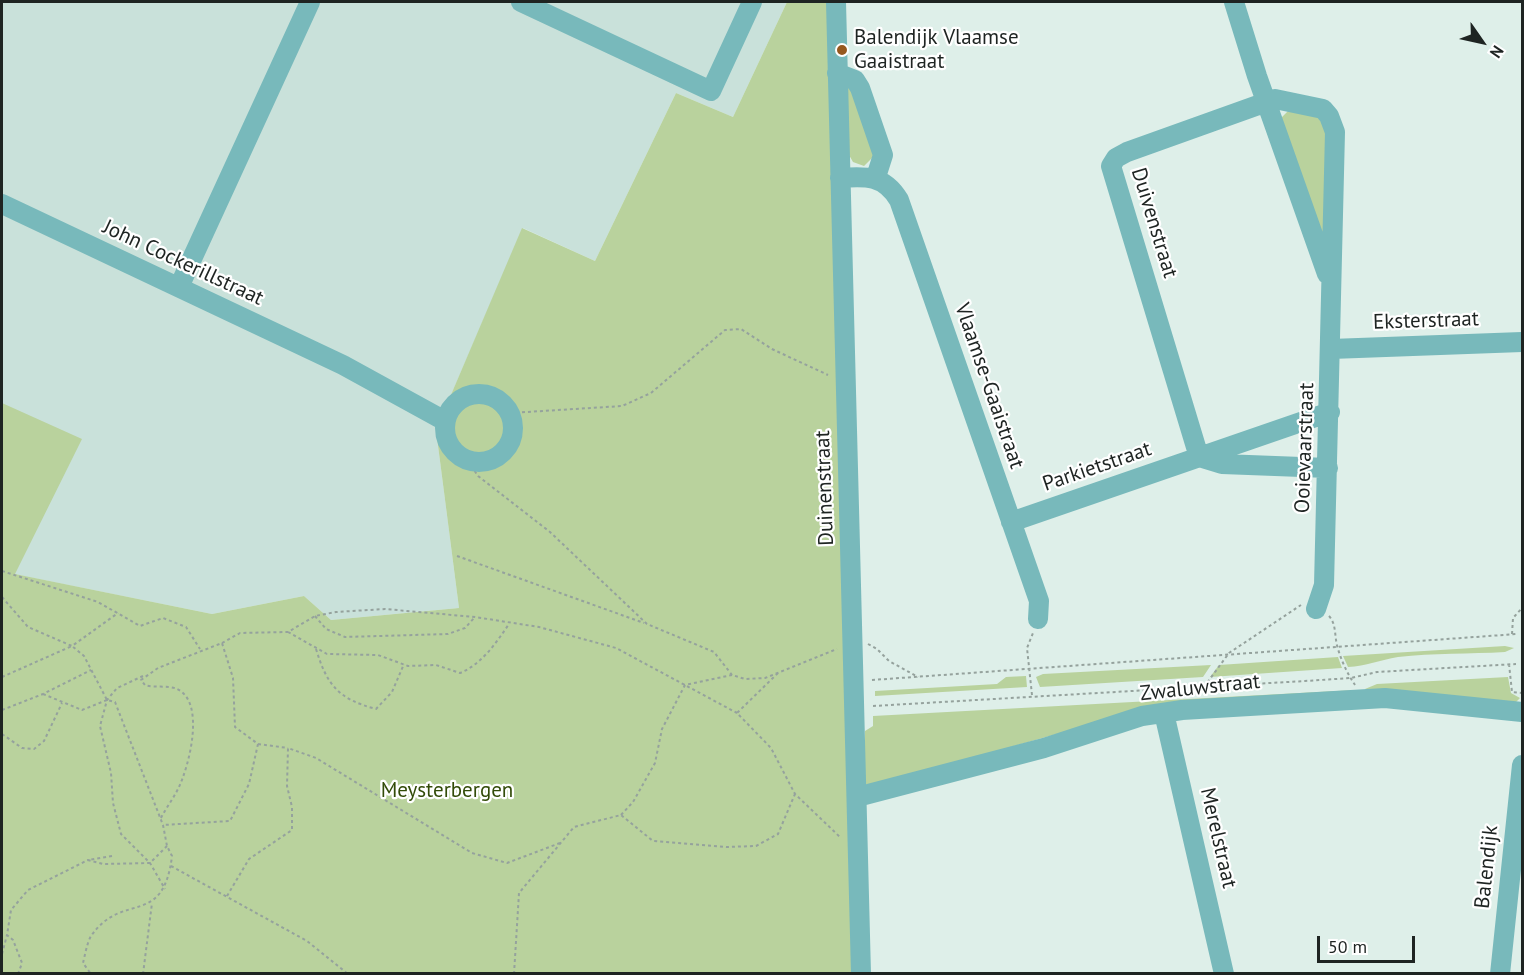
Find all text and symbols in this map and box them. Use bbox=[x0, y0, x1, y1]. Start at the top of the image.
north arrow bbox=[1452, 12, 1512, 72]
place label: Balendijk Vlaamse Gaaistraat bbox=[854, 25, 1019, 75]
text: N bbox=[1486, 42, 1508, 62]
marker: Balendijk Vlaamse Gaaistraat bbox=[835, 43, 849, 57]
street label: Duivenstraat bbox=[1125, 165, 1183, 281]
street label: John Cockerillstraat bbox=[99, 215, 267, 311]
street label: Vlaamse-Gaaistraat bbox=[949, 300, 1029, 472]
street label: Eksterstraat bbox=[1373, 307, 1479, 335]
street label: Ooievaarstraat bbox=[1290, 382, 1320, 514]
street label: Duinenstraat bbox=[810, 430, 840, 546]
street label: Parkietstraat bbox=[1039, 437, 1155, 497]
street label: Zwaluwstraat bbox=[1139, 669, 1261, 707]
park label: Meysterbergen bbox=[381, 778, 513, 804]
street label: Merelstraat bbox=[1194, 785, 1242, 891]
street label: Balendijk bbox=[1470, 824, 1504, 910]
scale bar bbox=[1320, 924, 1418, 962]
text: 50 m bbox=[1328, 935, 1367, 958]

